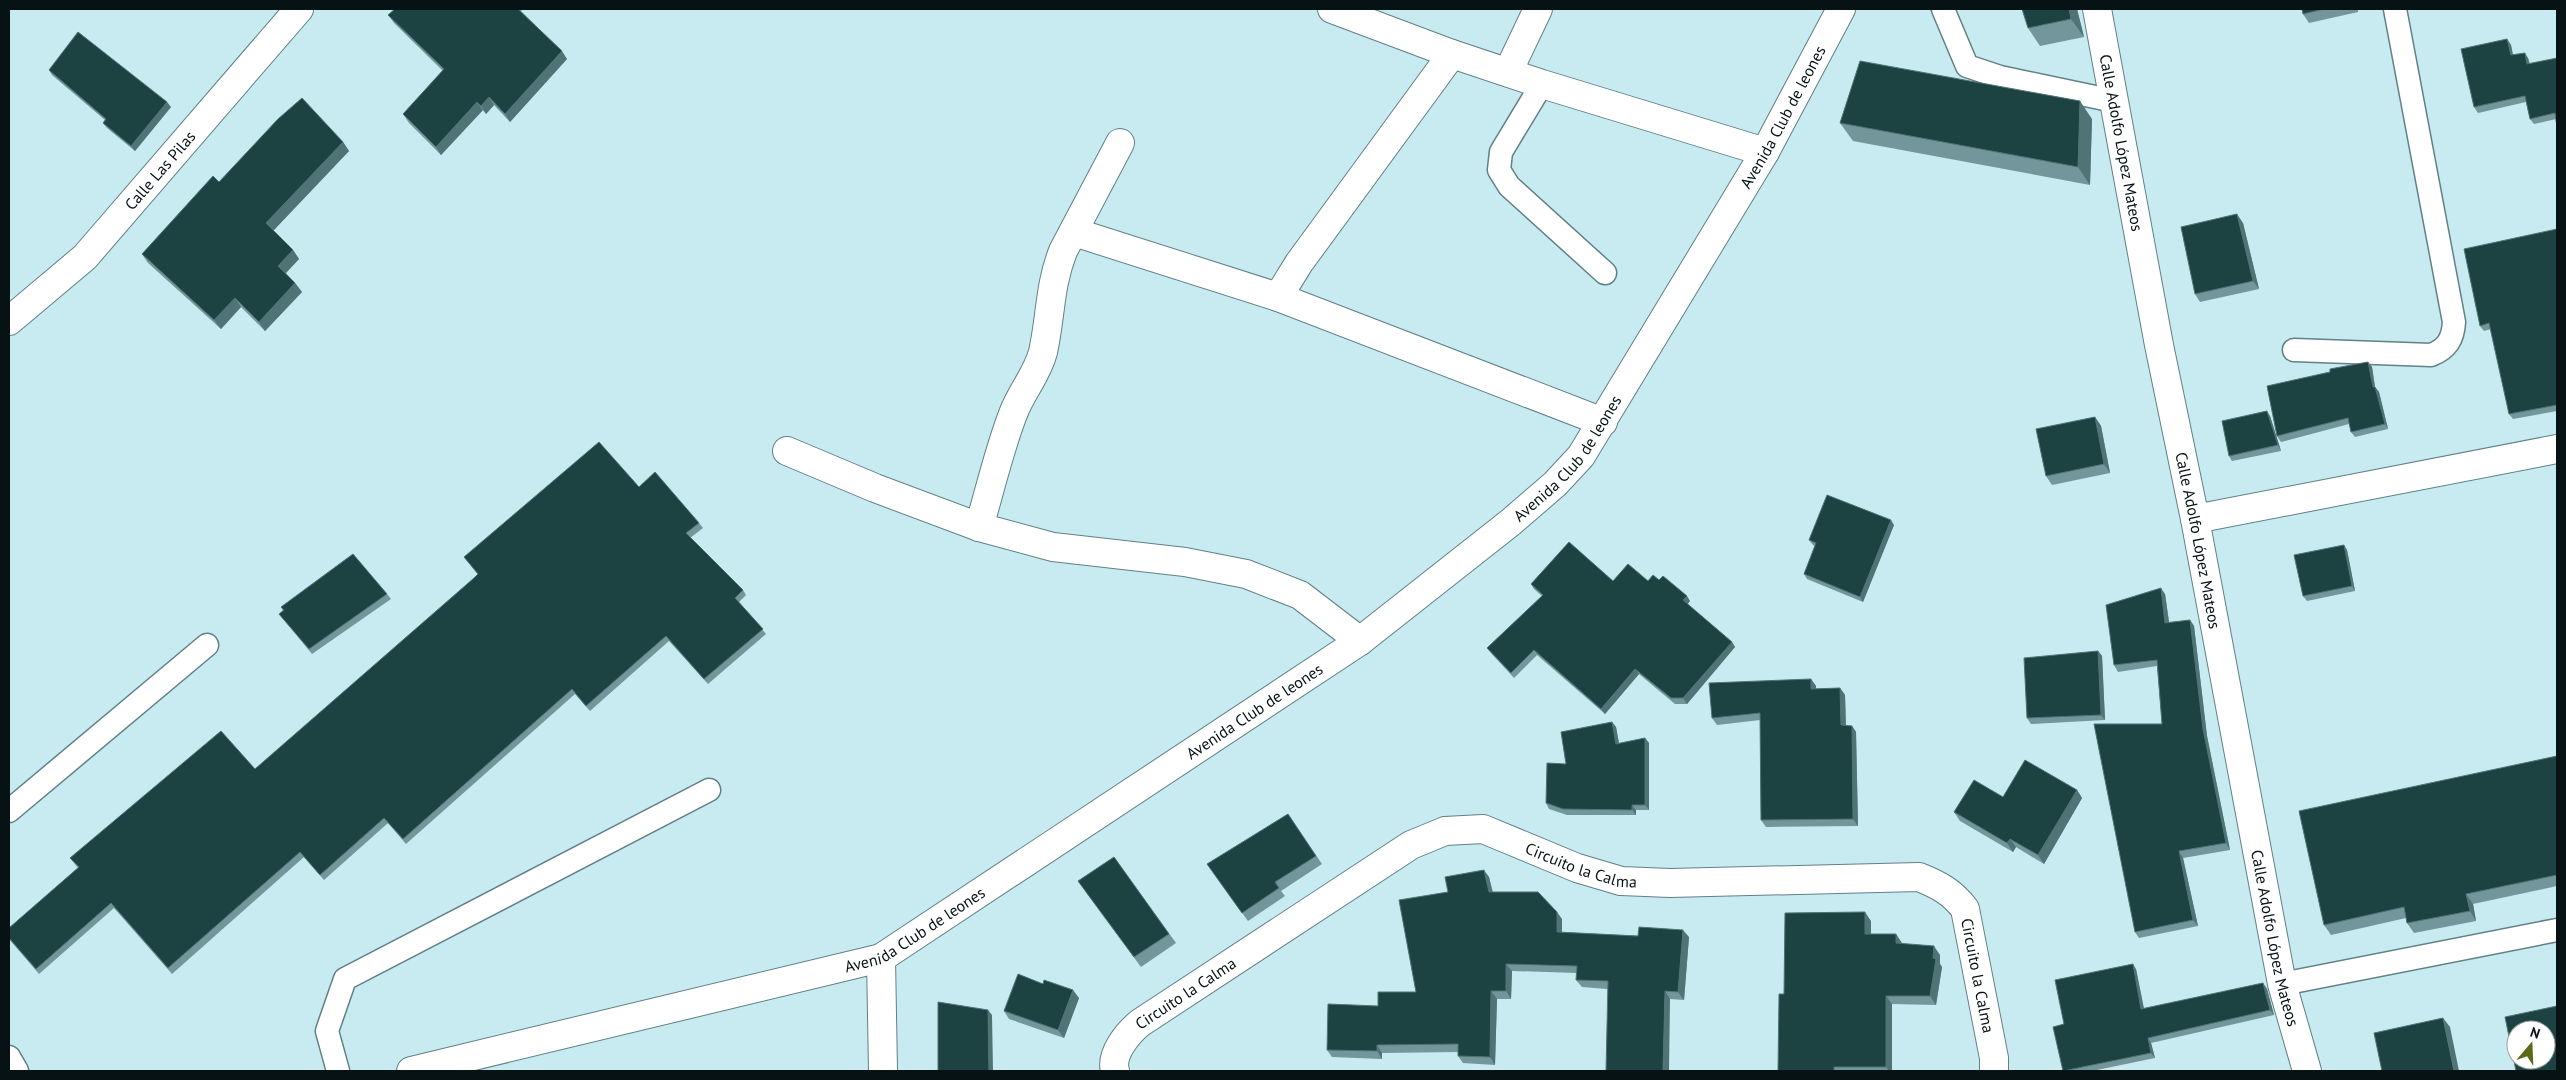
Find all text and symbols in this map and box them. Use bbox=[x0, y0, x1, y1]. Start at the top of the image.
street label: Avenida Club de leones bbox=[1735, 42, 1830, 192]
street label: Calle Adolfo López Mateos bbox=[2096, 53, 2148, 233]
street label: Calle Las Pilas bbox=[120, 126, 200, 214]
street label: Avenida Club de leones bbox=[1509, 391, 1626, 526]
street label: Calle Adolfo López Mateos bbox=[2171, 450, 2225, 631]
street label: Avenida Club de leones bbox=[1182, 658, 1327, 763]
street label: Circuito la Calma bbox=[1523, 838, 1637, 892]
street label: Calle Adolfo López Mateos bbox=[2247, 848, 2304, 1029]
street label: Avenida Club de leones bbox=[842, 882, 989, 976]
street label: Circuito la Calma bbox=[1957, 916, 1999, 1034]
street label: Circuito la Calma bbox=[1131, 953, 1240, 1034]
north arrow bbox=[2506, 1020, 2556, 1070]
text: N bbox=[2528, 1023, 2543, 1043]

